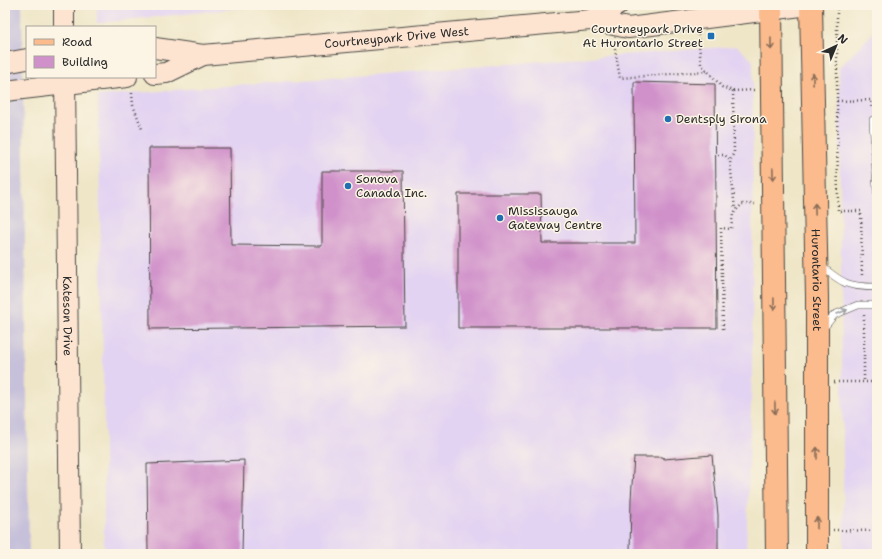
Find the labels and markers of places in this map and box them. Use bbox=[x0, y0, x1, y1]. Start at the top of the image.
place label: Courtneypark Drive At Hurontario Street bbox=[582, 21, 703, 51]
marker: Courtneypark Drive At Hurontario Street bbox=[706, 31, 716, 41]
place label: Dentsply Sirona bbox=[676, 111, 767, 127]
marker: Dentsply Sirona bbox=[663, 114, 673, 124]
place label: Sonova Canada Inc. bbox=[356, 171, 427, 201]
marker: Sonova Canada Inc. bbox=[343, 181, 353, 191]
place label: Mississauga Gateway Centre bbox=[508, 203, 602, 233]
marker: Mississauga Gateway Centre bbox=[495, 213, 505, 223]

